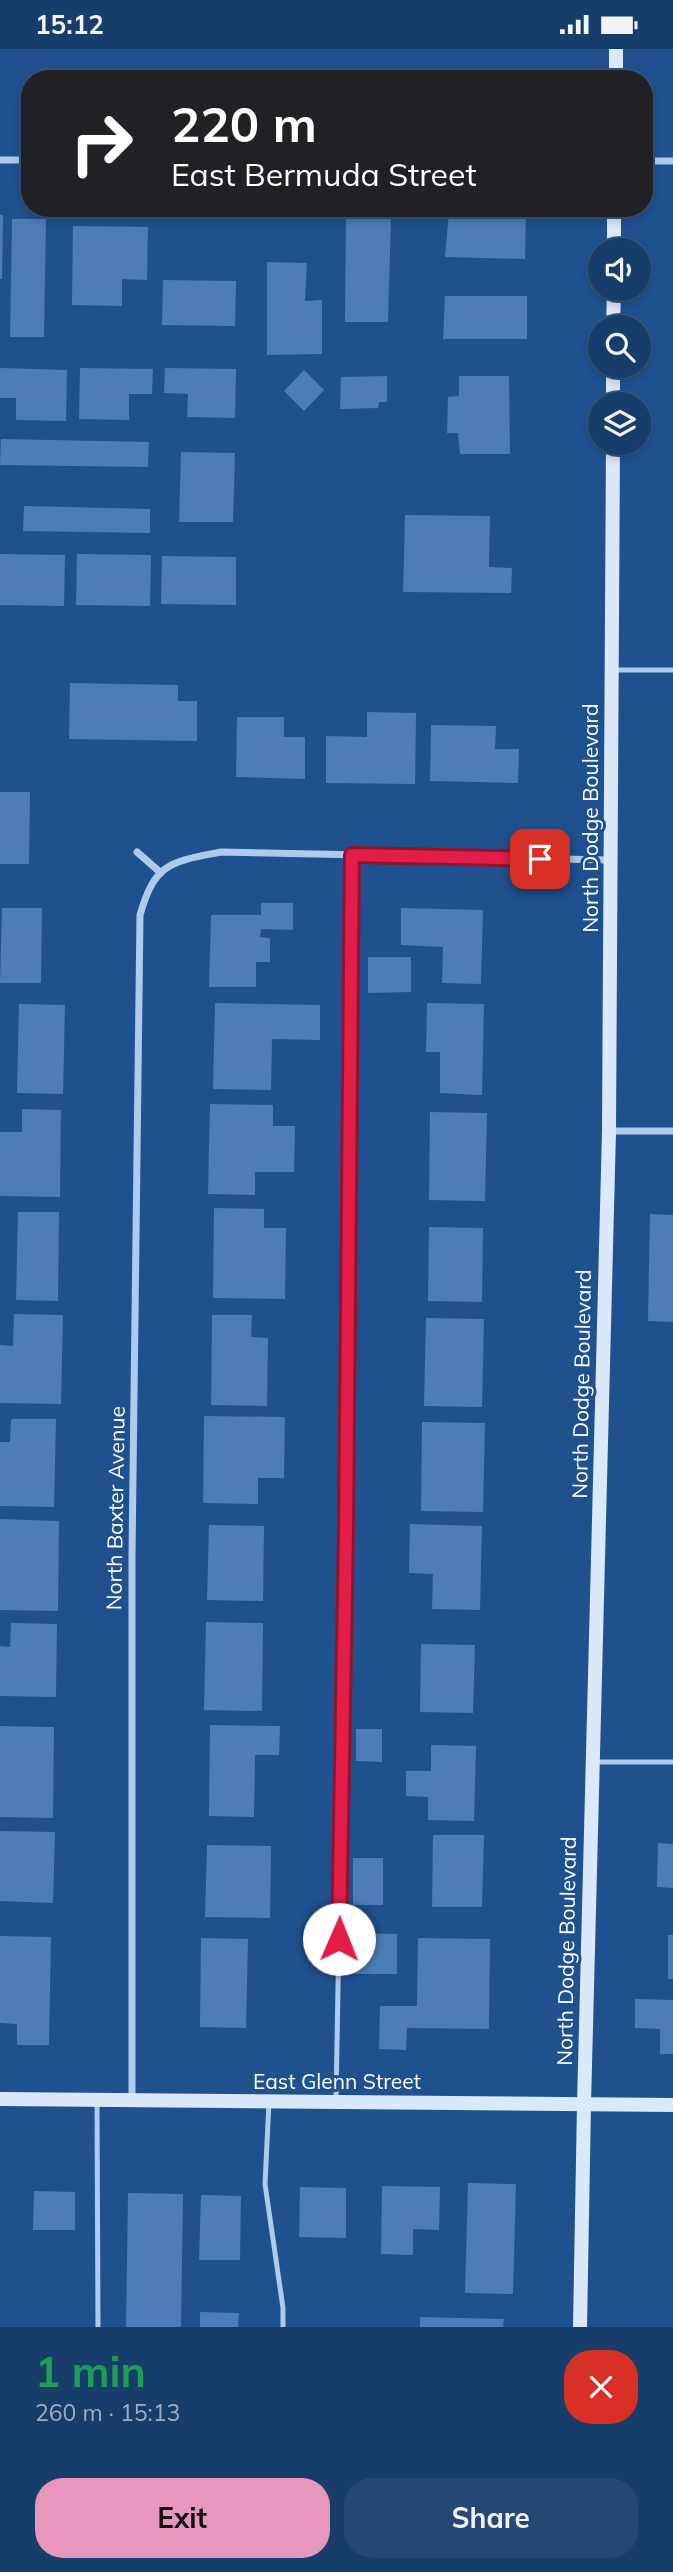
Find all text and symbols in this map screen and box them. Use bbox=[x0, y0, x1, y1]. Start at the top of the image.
text: 15:12 bbox=[35, 8, 104, 41]
text: 220 m bbox=[171, 93, 317, 154]
icon: right bbox=[56, 98, 147, 189]
text: East Bermuda Street bbox=[171, 154, 477, 194]
map controls bbox=[588, 238, 651, 455]
button: sound bbox=[588, 238, 651, 301]
button: search bbox=[588, 315, 651, 378]
button: layers bbox=[588, 392, 651, 455]
street label: North Dodge Boulevard bbox=[577, 703, 603, 933]
pin bbox=[510, 829, 570, 889]
icon: arrive bbox=[521, 840, 559, 878]
street label: North Dodge Boulevard bbox=[566, 1269, 596, 1499]
street label: North Baxter Avenue bbox=[100, 1406, 130, 1610]
street label: North Dodge Boulevard bbox=[551, 1836, 581, 2066]
position arrow bbox=[302, 1902, 376, 1976]
street label: East Glenn Street bbox=[253, 2068, 421, 2094]
text: 1 min bbox=[35, 2345, 146, 2398]
button: close bbox=[564, 2350, 638, 2424]
text: 260 m · 15:13 bbox=[35, 2398, 180, 2427]
button: Exit bbox=[35, 2478, 330, 2558]
button: Share bbox=[344, 2478, 638, 2558]

